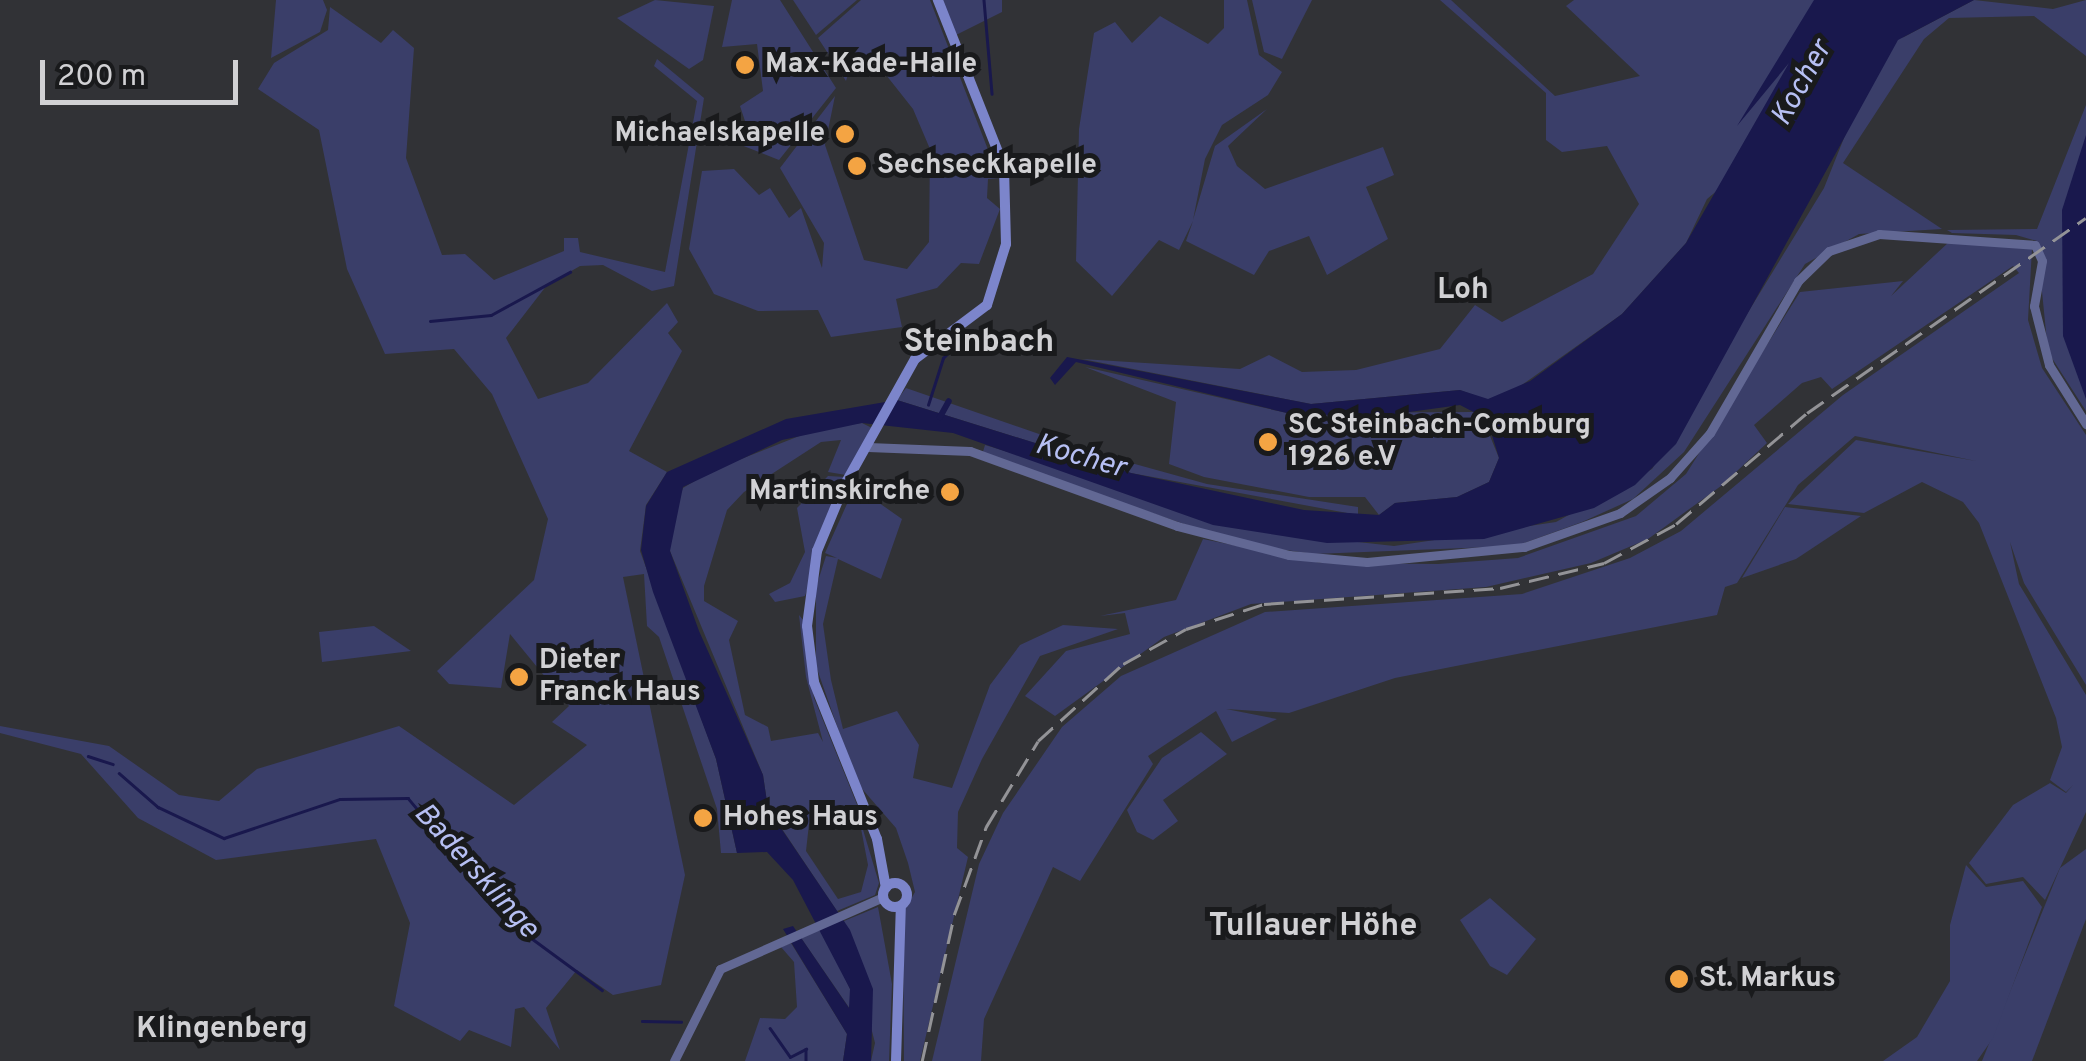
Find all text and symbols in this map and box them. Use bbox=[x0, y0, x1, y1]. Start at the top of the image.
water label: Kocher bbox=[1765, 35, 1841, 133]
scale bar bbox=[45, 40, 242, 102]
place label: Max-Kade-Halle bbox=[765, 48, 977, 82]
marker: Max-Kade-Halle bbox=[734, 54, 756, 76]
text: 200 m bbox=[57, 59, 146, 96]
place label: Michaelskapelle bbox=[615, 117, 825, 151]
marker: Michaelskapelle bbox=[834, 123, 856, 145]
place label: Sechseckkapelle bbox=[877, 149, 1097, 183]
marker: Sechseckkapelle bbox=[846, 155, 868, 177]
district label: Loh bbox=[1437, 273, 1489, 309]
district label: Steinbach bbox=[904, 324, 1054, 362]
place label: SC Steinbach-Comburg 1926 e.V bbox=[1288, 409, 1591, 475]
water label: Kocher bbox=[1031, 428, 1129, 488]
marker: SC Steinbach-Comburg 1926 e.V bbox=[1257, 431, 1279, 453]
place label: Martinskirche bbox=[749, 475, 930, 509]
marker: Martinskirche bbox=[939, 481, 961, 503]
place label: Dieter Franck Haus bbox=[539, 644, 701, 710]
marker: Dieter Franck Haus bbox=[508, 666, 530, 688]
water label: Badersklinge bbox=[405, 797, 545, 947]
place label: Hohes Haus bbox=[723, 801, 878, 835]
marker: Hohes Haus bbox=[692, 807, 714, 829]
district label: Tullauer Höhe bbox=[1209, 908, 1417, 946]
place label: St. Markus bbox=[1699, 962, 1836, 996]
marker: St. Markus bbox=[1668, 968, 1690, 990]
district label: Klingenberg bbox=[136, 1012, 308, 1048]

